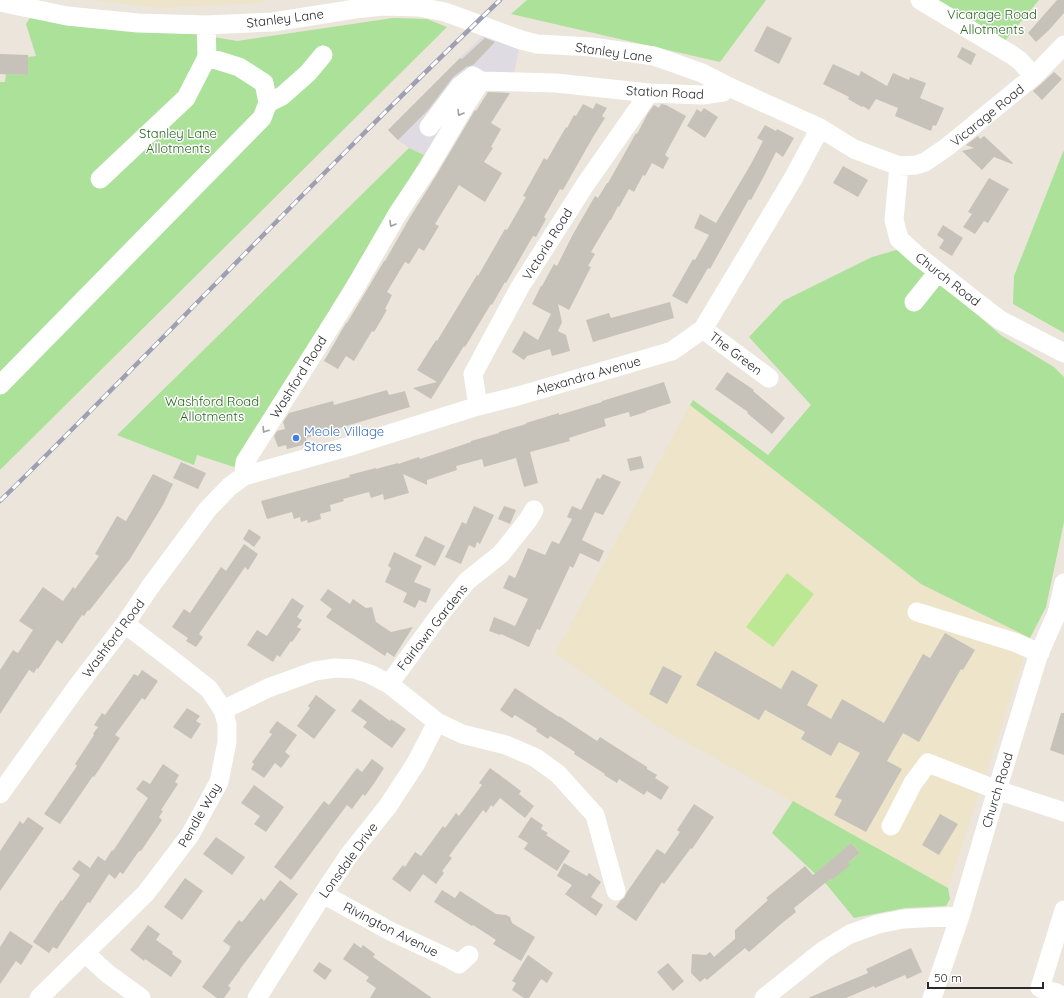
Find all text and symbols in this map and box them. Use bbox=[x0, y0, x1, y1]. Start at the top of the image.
street label: Stanley Lane bbox=[245, 5, 325, 31]
park label: Vicarage Road Allotments bbox=[947, 6, 1037, 37]
street label: Stanley Lane bbox=[574, 39, 654, 65]
street label: Vicarage Road bbox=[947, 81, 1027, 149]
street label: Station Road bbox=[626, 82, 704, 102]
one-way arrow bbox=[458, 109, 465, 117]
park label: Stanley Lane Allotments bbox=[139, 125, 217, 156]
street label: Victoria Road bbox=[519, 205, 575, 283]
one-way arrow bbox=[389, 220, 396, 227]
street label: Church Road bbox=[912, 249, 984, 309]
street label: The Green bbox=[706, 328, 766, 378]
street label: Washford Road bbox=[266, 333, 330, 421]
street label: Alexandra Avenue bbox=[533, 352, 643, 398]
park label: Washford Road Allotments bbox=[165, 393, 259, 424]
place label: Meole Village Stores bbox=[304, 423, 384, 454]
one-way arrow bbox=[262, 426, 270, 433]
marker: Meole Village Stores bbox=[291, 433, 301, 443]
street label: Fairlawn Gardens bbox=[393, 581, 471, 673]
street label: Washford Road bbox=[78, 596, 148, 680]
street label: Church Road bbox=[978, 750, 1016, 830]
street label: Pendle Way bbox=[174, 780, 224, 850]
street label: Lonsdale Drive bbox=[315, 819, 381, 901]
street label: Rivington Avenue bbox=[341, 898, 441, 960]
scale bar bbox=[928, 964, 1043, 990]
text: 50 m bbox=[934, 970, 962, 985]

